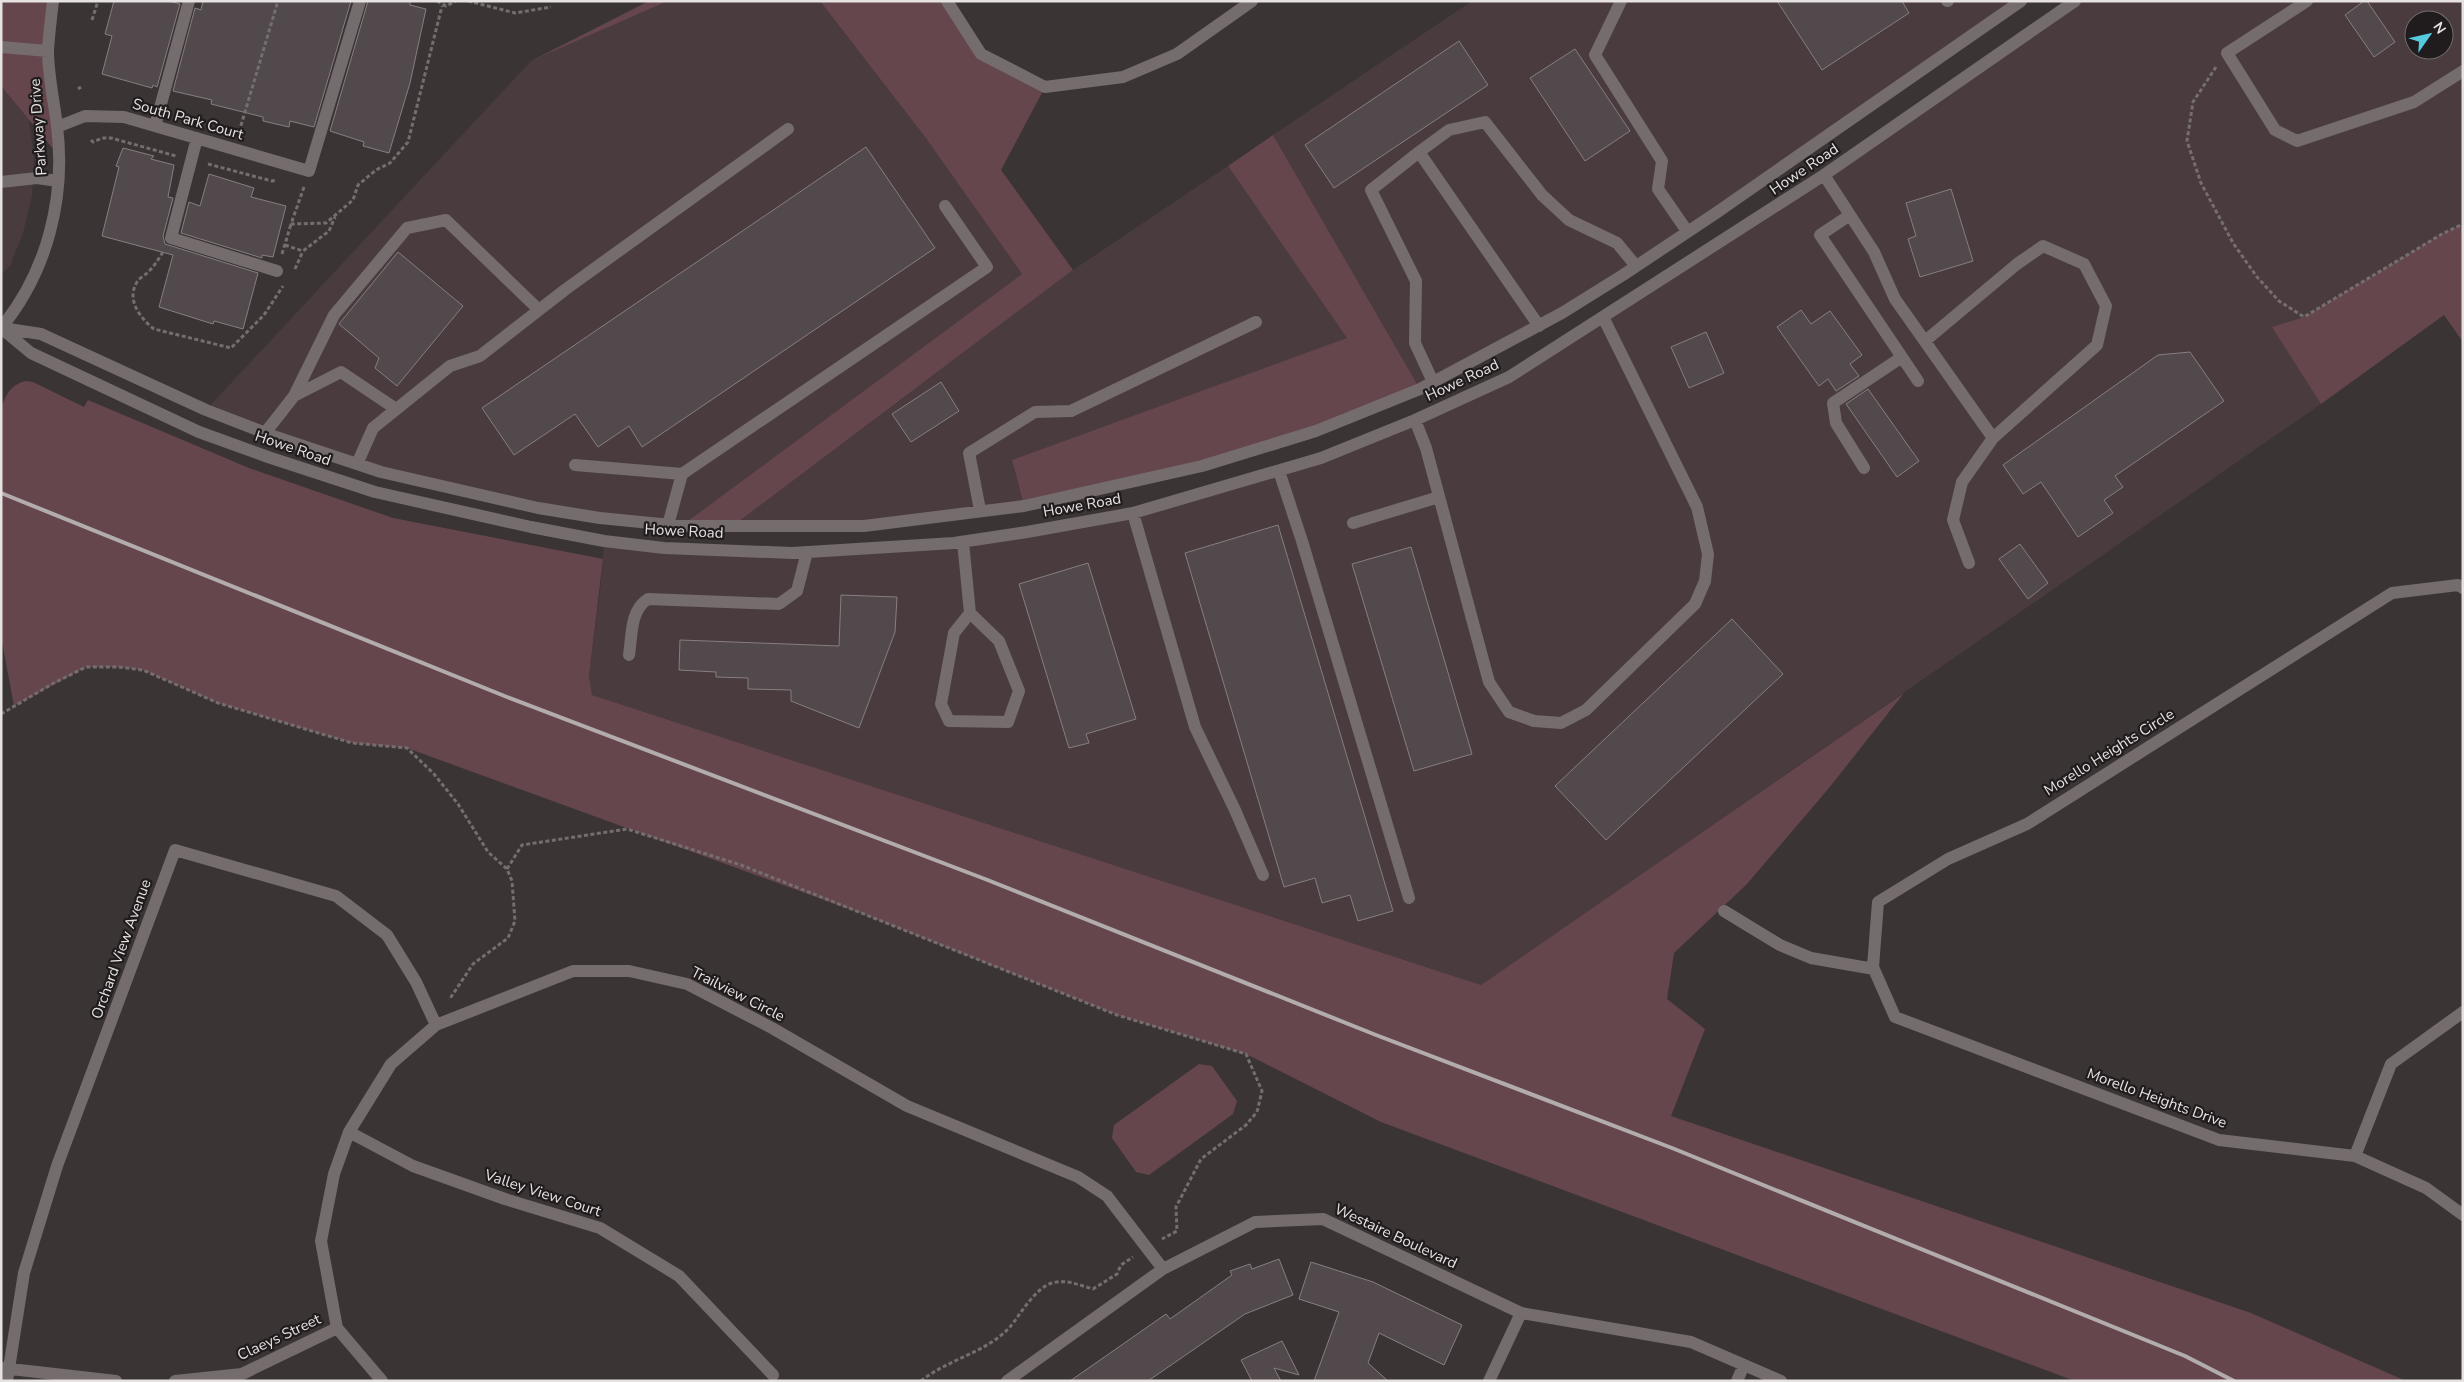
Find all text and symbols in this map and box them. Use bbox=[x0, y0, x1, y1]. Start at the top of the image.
north arrow bbox=[2404, 10, 2454, 60]
text: N bbox=[2429, 18, 2450, 38]
street label: Parkway Drive bbox=[25, 78, 51, 176]
street label: South Park Court bbox=[130, 94, 247, 145]
street label: Howe Road bbox=[1766, 139, 1842, 199]
street label: Howe Road bbox=[1422, 354, 1502, 406]
street label: Howe Road bbox=[252, 426, 334, 470]
street label: Howe Road bbox=[1041, 488, 1123, 522]
street label: Howe Road bbox=[644, 519, 724, 543]
street label: Morello Heights Circle bbox=[2040, 704, 2178, 800]
street label: Orchard View Avenue bbox=[86, 876, 156, 1022]
street label: Trailview Circle bbox=[688, 962, 788, 1026]
street label: Morello Heights Drive bbox=[2084, 1063, 2230, 1133]
street label: Valley View Court bbox=[481, 1164, 604, 1221]
street label: Westaire Boulevard bbox=[1331, 1199, 1461, 1273]
street label: Claeys Street bbox=[234, 1309, 325, 1365]

